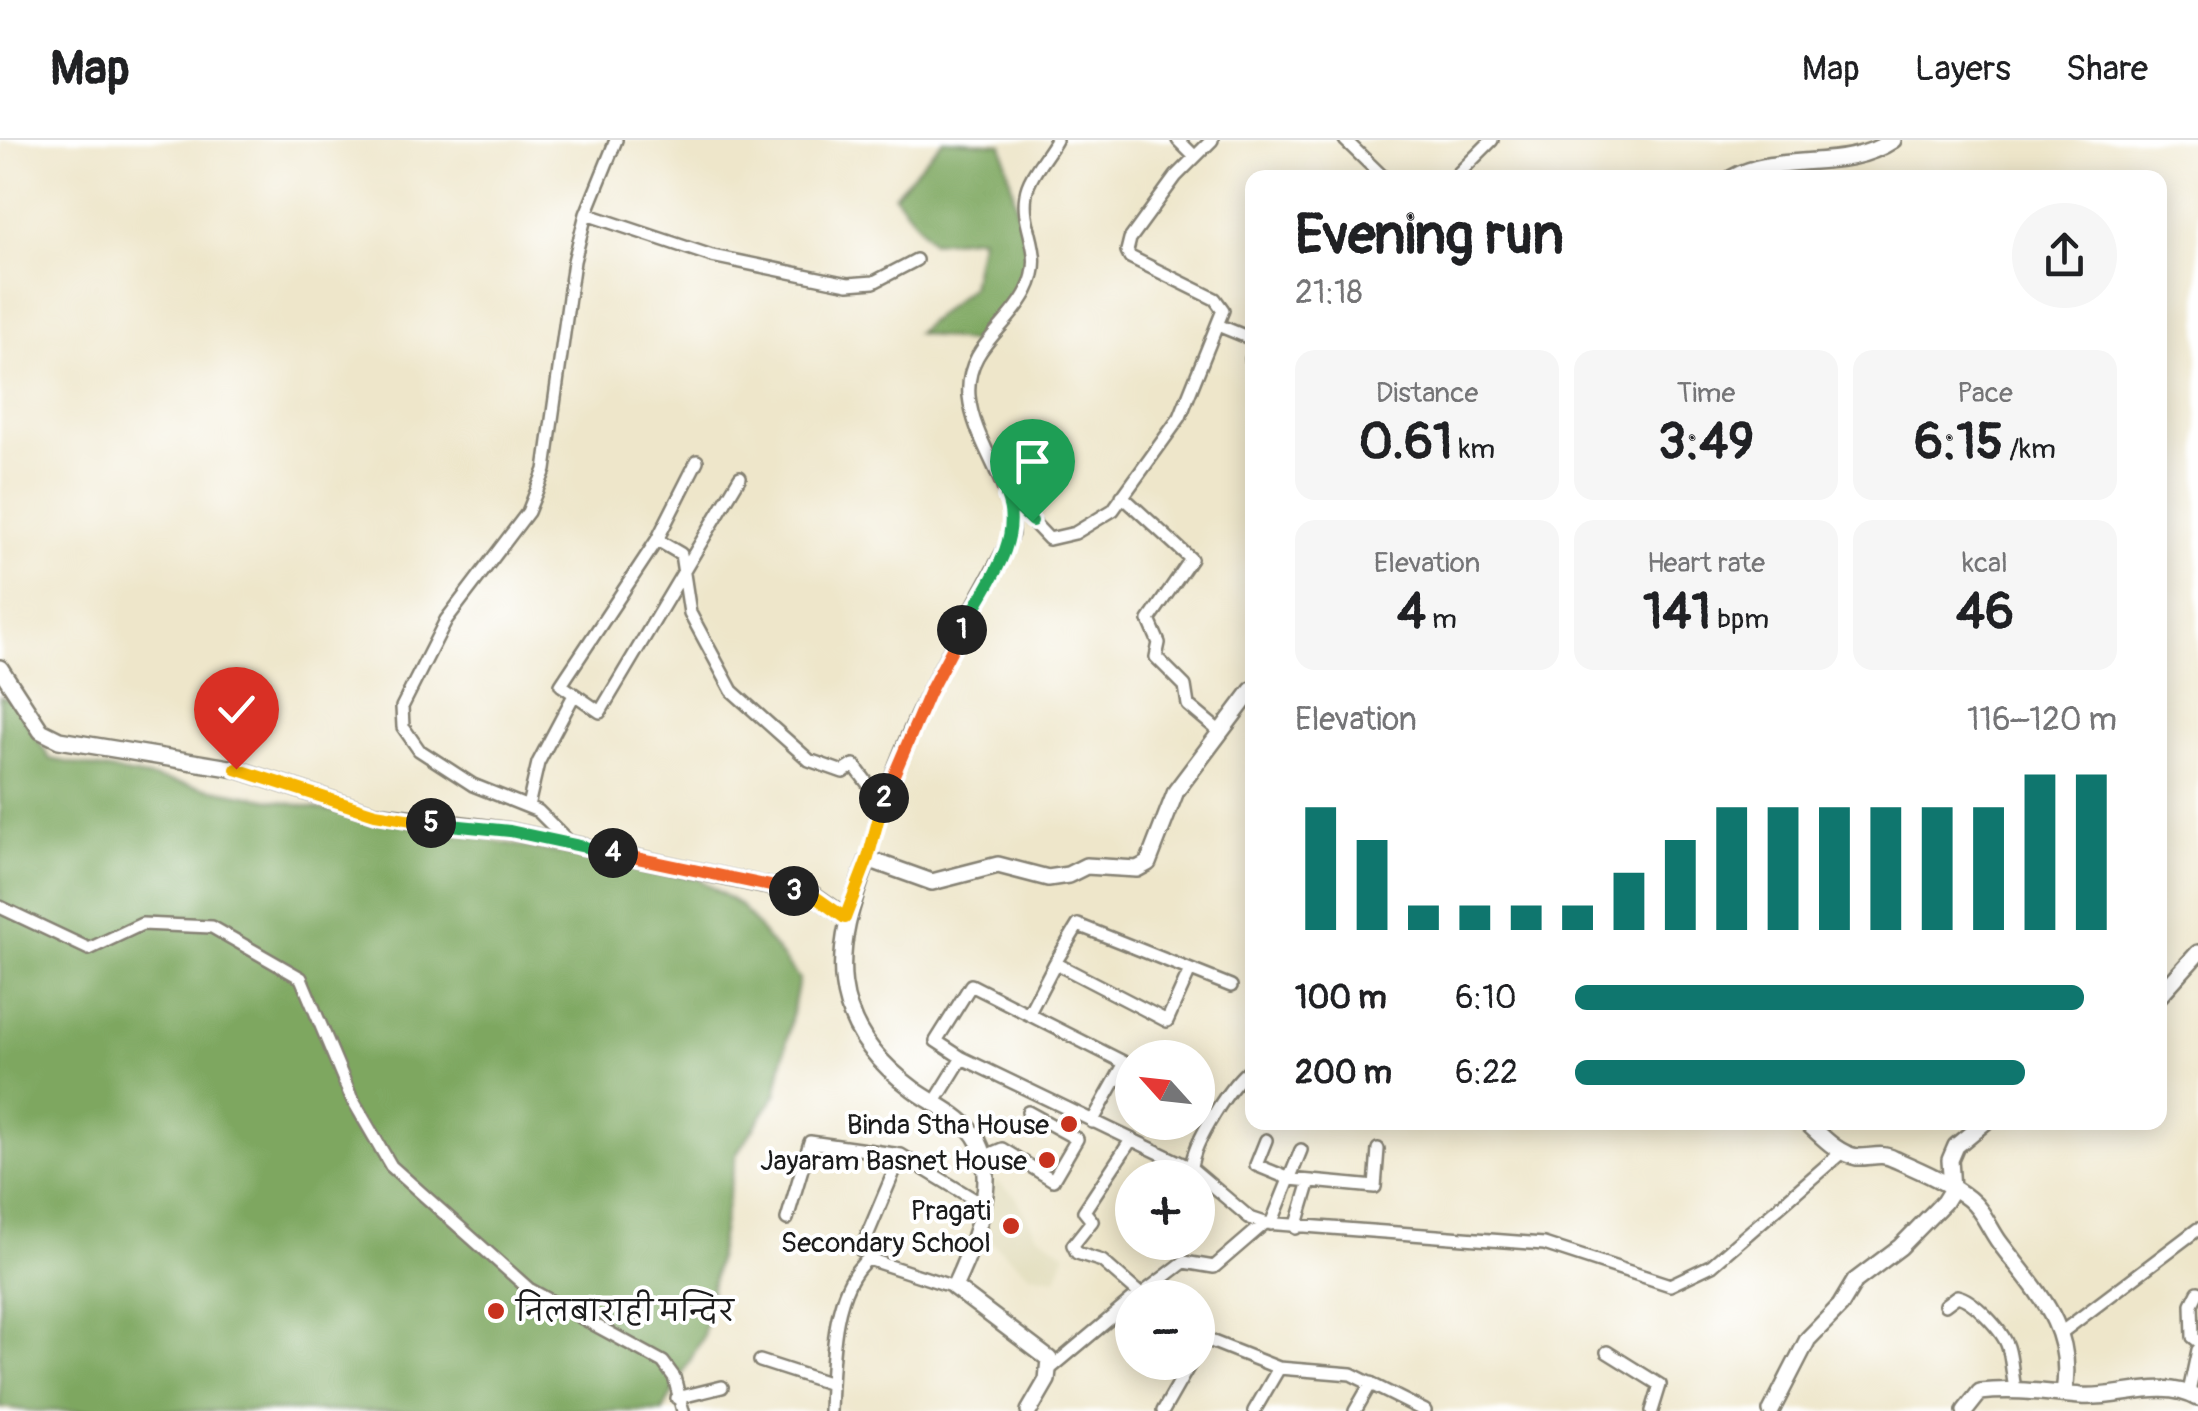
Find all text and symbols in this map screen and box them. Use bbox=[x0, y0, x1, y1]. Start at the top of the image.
text: Map bbox=[50, 39, 130, 99]
text: Map bbox=[1802, 47, 1860, 91]
text: Layers bbox=[1915, 47, 2011, 91]
text: Share bbox=[2066, 47, 2148, 91]
text: Evening run bbox=[1295, 201, 1564, 270]
button: share bbox=[2012, 203, 2117, 308]
text: 21:18 bbox=[1295, 273, 1363, 313]
text: Distance bbox=[1376, 376, 1478, 411]
text: Time bbox=[1677, 376, 1735, 411]
text: Pace bbox=[1957, 376, 2013, 411]
text: 0.61 bbox=[1359, 411, 1453, 474]
text: 3:49 bbox=[1658, 411, 1754, 474]
text: 6:15 bbox=[1914, 411, 2003, 474]
pin bbox=[990, 419, 1075, 522]
text: km bbox=[1453, 432, 1495, 467]
text: /km bbox=[2003, 432, 2056, 467]
icon: arrive bbox=[1005, 434, 1060, 489]
text: Elevation bbox=[1374, 546, 1480, 581]
text: Heart rate bbox=[1647, 546, 1765, 581]
text: kcal bbox=[1962, 546, 2008, 581]
text: 4 bbox=[1397, 581, 1426, 644]
text: 141 bbox=[1643, 581, 1711, 644]
text: 46 bbox=[1956, 581, 2014, 644]
text: m bbox=[1426, 602, 1457, 637]
text: bpm bbox=[1711, 602, 1769, 637]
pin: 1 bbox=[937, 605, 987, 655]
text: 1 bbox=[957, 612, 967, 647]
pin bbox=[194, 667, 279, 770]
icon: check bbox=[209, 682, 264, 737]
text: Elevation bbox=[1295, 700, 1417, 740]
text: 116–120 m bbox=[1967, 700, 2117, 740]
pin: 2 bbox=[859, 773, 909, 823]
text: 2 bbox=[876, 780, 892, 815]
pin: 5 bbox=[406, 798, 456, 848]
text: 5 bbox=[423, 805, 439, 840]
pin: 4 bbox=[588, 828, 638, 878]
text: 4 bbox=[605, 835, 621, 870]
pin: 3 bbox=[769, 866, 819, 916]
text: 3 bbox=[786, 873, 802, 908]
text: 100 m bbox=[1295, 978, 1387, 1018]
text: 6:10 bbox=[1455, 978, 1517, 1018]
north arrow bbox=[1115, 1040, 1215, 1140]
map controls bbox=[1115, 1040, 1215, 1380]
text: 200 m bbox=[1295, 1053, 1392, 1093]
text: 6:22 bbox=[1455, 1053, 1518, 1093]
place label: Binda Stha House bbox=[847, 1108, 1049, 1143]
marker: Binda Stha House bbox=[1058, 1113, 1080, 1135]
place label: Jayaram Basnet House bbox=[760, 1144, 1027, 1179]
marker: Jayaram Basnet House bbox=[1036, 1149, 1058, 1171]
button: + bbox=[1115, 1160, 1215, 1260]
place label: Pragati Secondary School bbox=[781, 1194, 991, 1261]
marker: Pragati Secondary School bbox=[1000, 1215, 1022, 1237]
button: − bbox=[1115, 1280, 1215, 1380]
place label: निलबाराही मन्दिर bbox=[514, 1289, 735, 1330]
marker: निलबाराही मन्दिर bbox=[485, 1300, 507, 1322]

